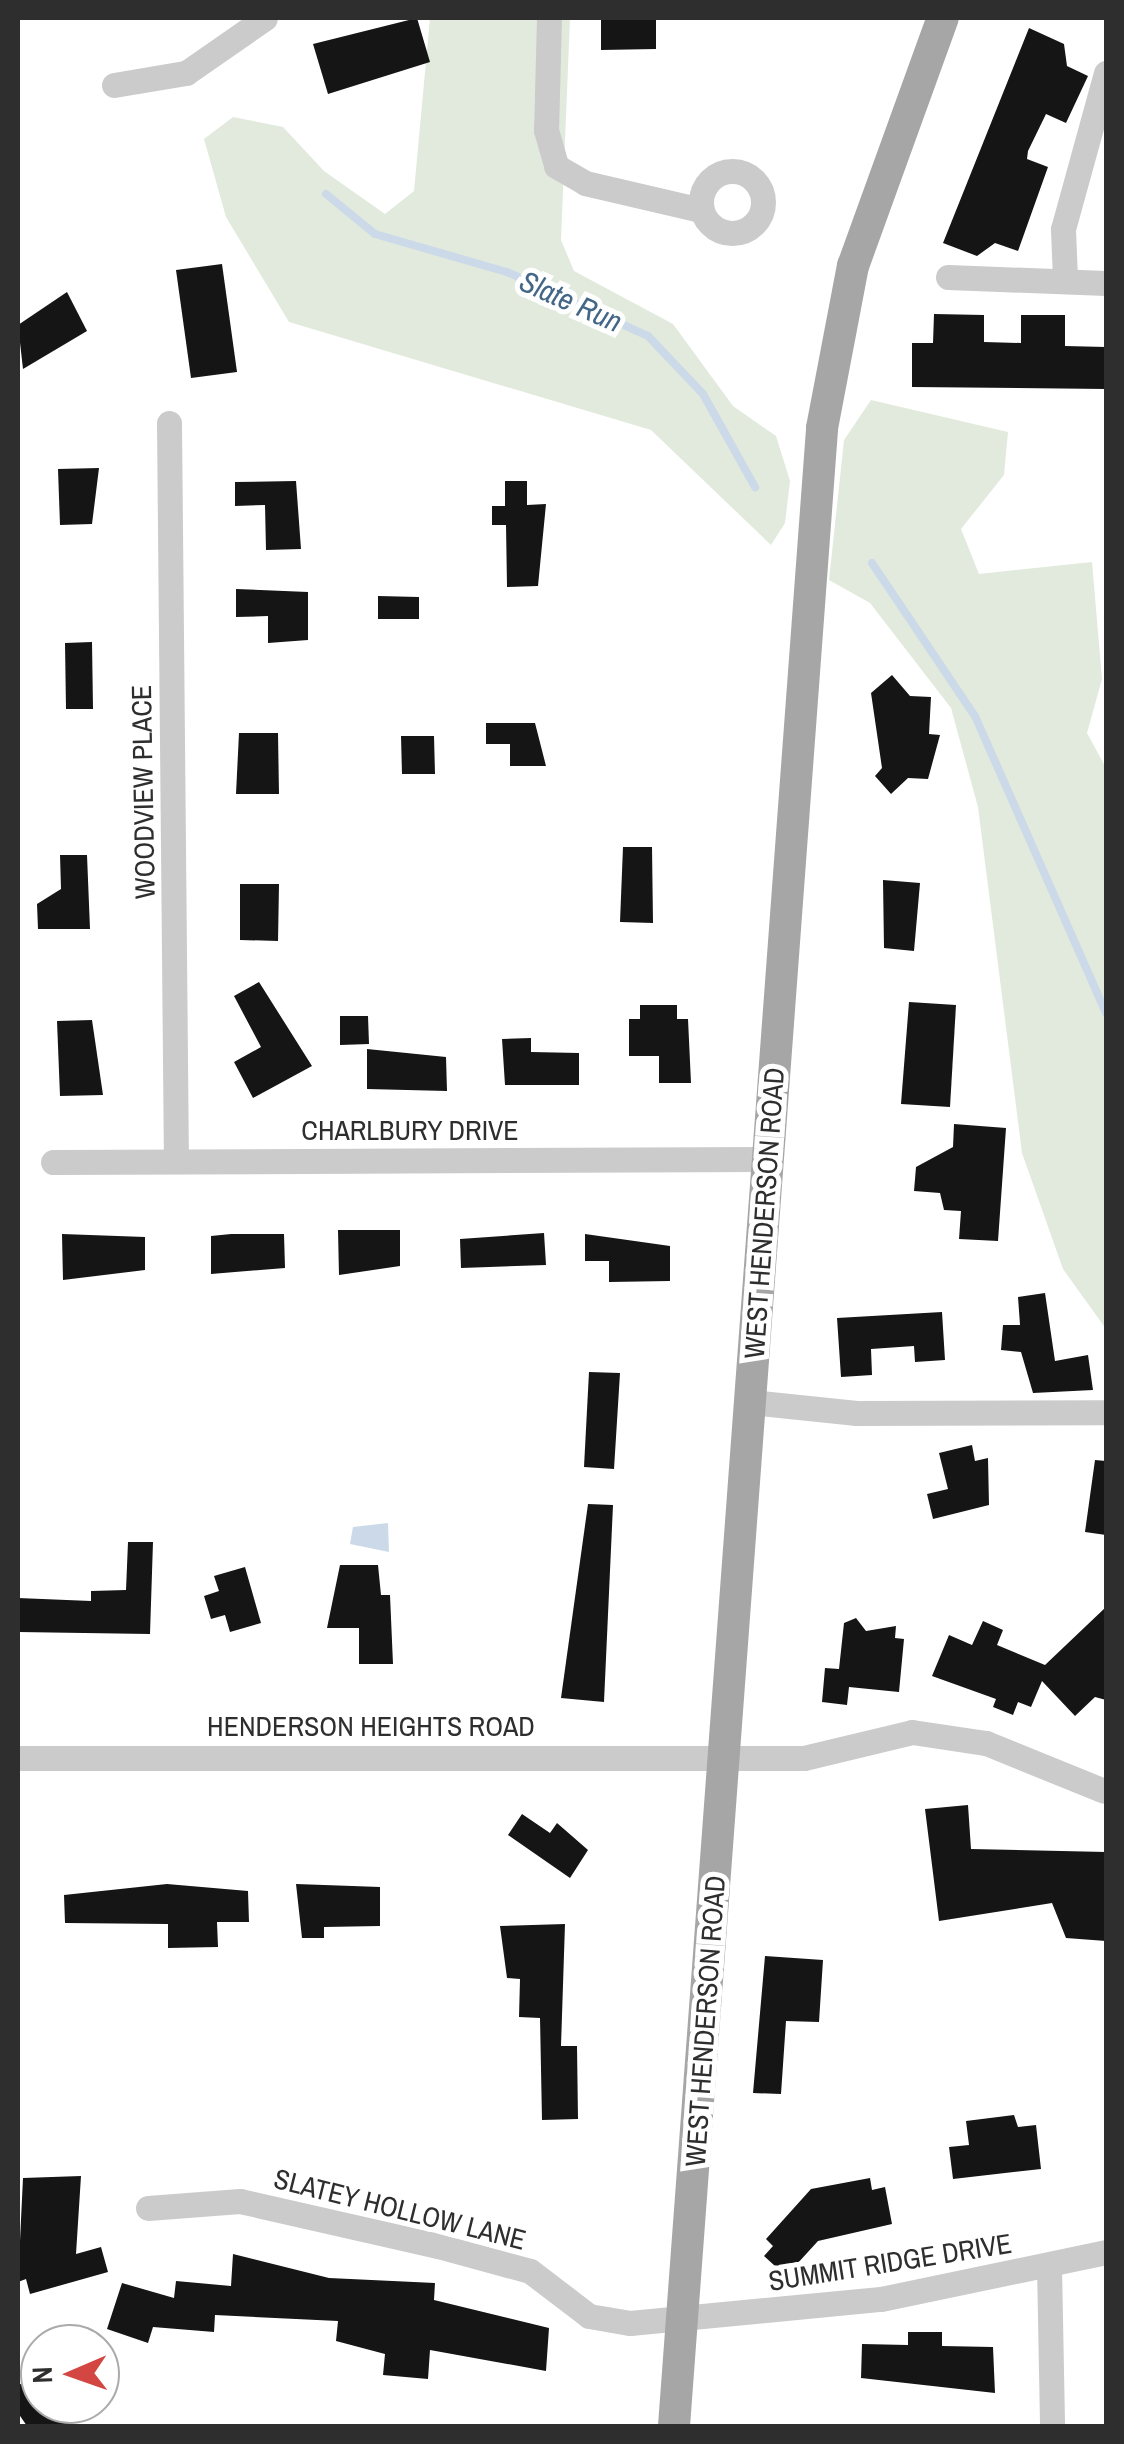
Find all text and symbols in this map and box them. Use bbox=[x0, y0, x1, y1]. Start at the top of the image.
water label: Slate Run bbox=[514, 263, 628, 339]
street label: WOODVIEW PLACE bbox=[124, 685, 162, 899]
street label: WEST HENDERSON ROAD bbox=[737, 1066, 791, 1360]
street label: CHARLBURY DRIVE bbox=[301, 1113, 519, 1147]
street label: HENDERSON HEIGHTS ROAD bbox=[207, 1709, 535, 1743]
street label: WEST HENDERSON ROAD bbox=[678, 1874, 732, 2168]
street label: SLATEY HOLLOW LANE bbox=[270, 2161, 530, 2257]
street label: SUMMIT RIDGE DRIVE bbox=[766, 2226, 1014, 2298]
north arrow bbox=[20, 2324, 120, 2424]
text: N bbox=[23, 2366, 61, 2384]

